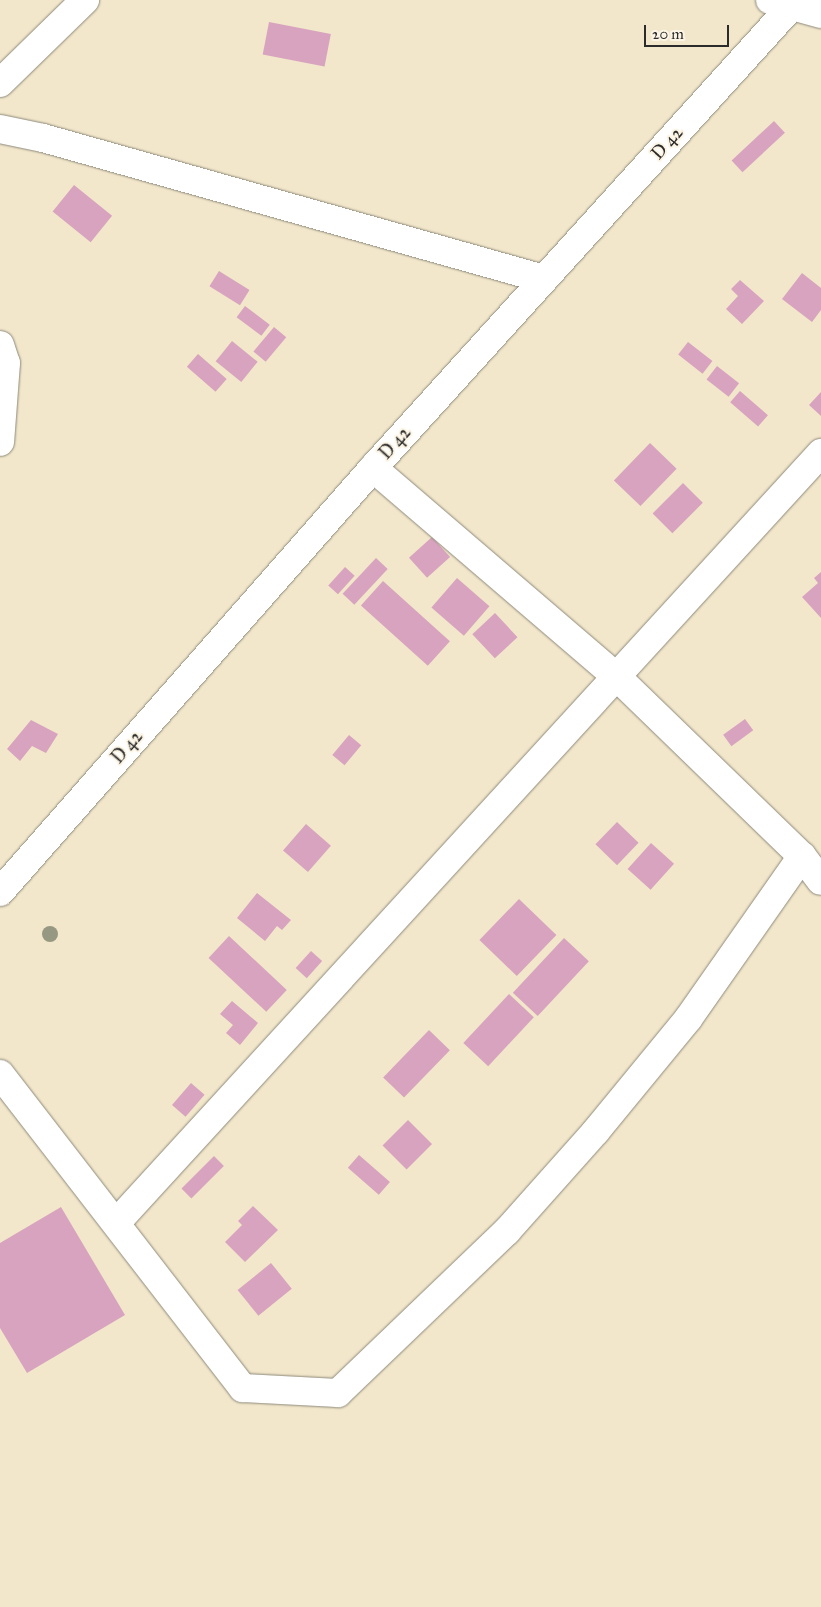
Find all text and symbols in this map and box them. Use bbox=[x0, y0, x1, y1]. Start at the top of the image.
scale bar bbox=[646, 15, 731, 47]
text: 20 m bbox=[652, 25, 684, 43]
street label: D 42 bbox=[647, 122, 687, 164]
street label: D 42 bbox=[375, 422, 415, 464]
street label: D 42 bbox=[107, 726, 147, 768]

